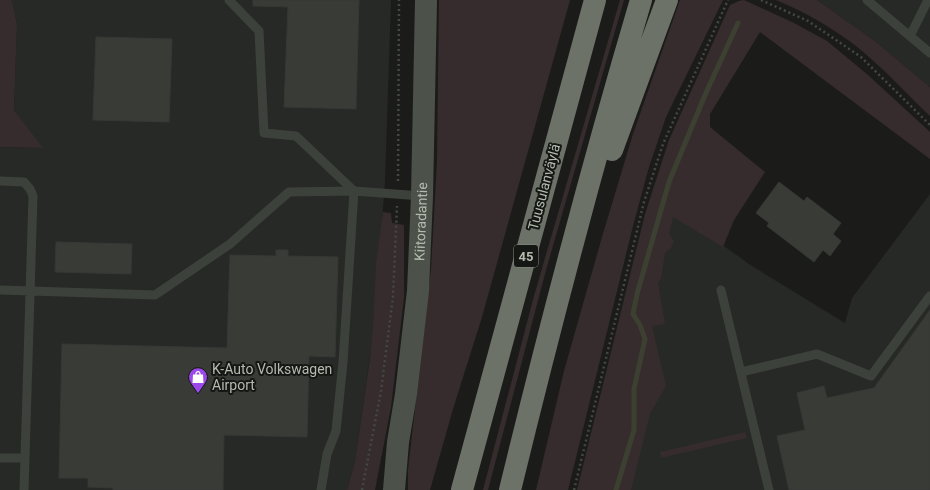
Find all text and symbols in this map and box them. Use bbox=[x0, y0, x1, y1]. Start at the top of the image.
street label: Tuusulanväylä bbox=[525, 142, 563, 232]
street label: Kiitoradantie bbox=[411, 182, 430, 261]
road number: 45 bbox=[514, 245, 538, 267]
place label: K-Auto Volkswagen Airport bbox=[212, 361, 332, 393]
shop icon: K-Auto Volkswagen Airport bbox=[187, 366, 209, 394]

